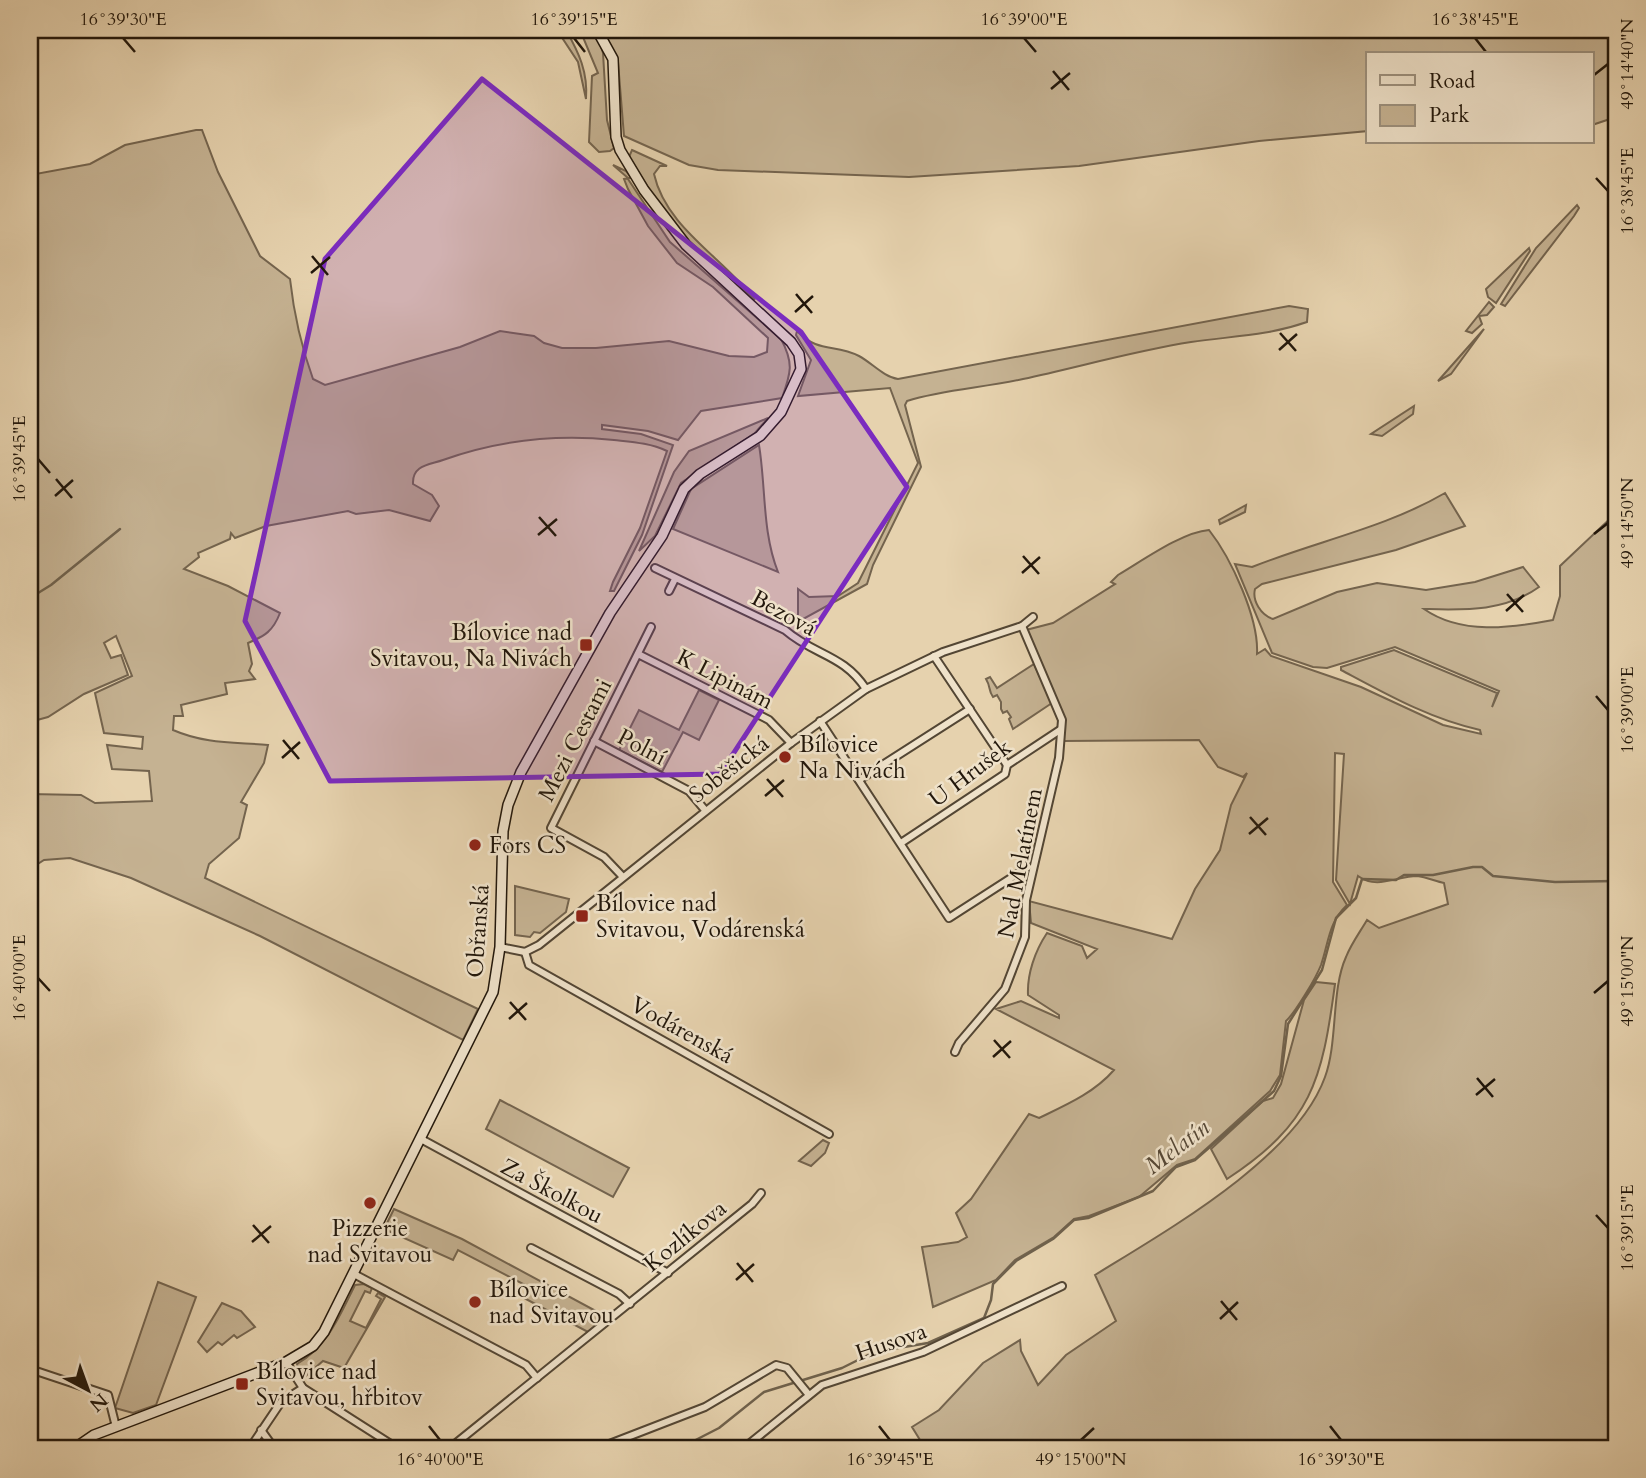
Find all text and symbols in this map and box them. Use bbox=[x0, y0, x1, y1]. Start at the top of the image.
text: 16°39'30"E bbox=[79, 7, 167, 32]
text: 16°39'15"E bbox=[530, 7, 618, 32]
text: 16°39'00"E bbox=[980, 7, 1068, 32]
text: 16°38'45"E bbox=[1431, 7, 1519, 32]
text: 49°14'40"N bbox=[1615, 18, 1640, 110]
legend bbox=[1366, 52, 1594, 144]
text: Road bbox=[1429, 67, 1475, 96]
text: Park bbox=[1429, 101, 1470, 130]
text: 16°38'45"E bbox=[1615, 147, 1640, 235]
text: 16°39'45"E bbox=[7, 415, 32, 503]
text: 49°14'50"N bbox=[1615, 477, 1640, 569]
street label: Bezová bbox=[746, 582, 822, 644]
place label: Bílovice nad Svitavou, Na Nivách bbox=[370, 617, 573, 674]
marker: Bílovice nad Svitavou, Na Nivách bbox=[578, 637, 594, 653]
street label: K Lipinám bbox=[671, 641, 779, 717]
text: 16°39'00"E bbox=[1615, 666, 1640, 754]
street label: Mezi Cestami bbox=[531, 673, 619, 807]
street label: Polní bbox=[612, 721, 672, 773]
street label: Soběšická bbox=[683, 728, 775, 810]
place label: Bílovice Na Nivách bbox=[799, 729, 906, 786]
street label: U Hrušek bbox=[922, 731, 1018, 814]
marker: Bílovice Na Nivách bbox=[777, 749, 793, 765]
street label: Nad Melatínem bbox=[990, 785, 1050, 941]
place label: Fors CS bbox=[489, 830, 566, 861]
marker: Fors CS bbox=[467, 837, 483, 853]
street label: Obřanská bbox=[459, 883, 497, 979]
place label: Bílovice nad Svitavou, Vodárenská bbox=[596, 888, 805, 945]
marker: Bílovice nad Svitavou, Vodárenská bbox=[574, 908, 590, 924]
text: 16°40'00"E bbox=[7, 934, 32, 1022]
text: 49°15'00"N bbox=[1615, 935, 1640, 1027]
street label: Vodárenská bbox=[625, 989, 739, 1071]
water label: Melatín bbox=[1138, 1111, 1217, 1182]
street label: Za Školkou bbox=[495, 1150, 609, 1231]
text: 16°39'15"E bbox=[1615, 1184, 1640, 1272]
street label: Kozlíkova bbox=[637, 1193, 733, 1279]
marker: Pizzerie nad Svitavou bbox=[362, 1195, 378, 1211]
place label: Pizzerie nad Svitavou bbox=[308, 1213, 432, 1270]
place label: Bílovice nad Svitavou bbox=[489, 1274, 614, 1331]
marker: Bílovice nad Svitavou bbox=[467, 1294, 483, 1310]
street label: Husova bbox=[851, 1315, 931, 1369]
north arrow bbox=[52, 1356, 122, 1426]
place label: Bílovice nad Svitavou, hřbitov bbox=[256, 1356, 423, 1413]
marker: Bílovice nad Svitavou, hřbitov bbox=[234, 1376, 250, 1392]
text: N bbox=[83, 1387, 113, 1418]
text: 16°40'00"E bbox=[396, 1447, 484, 1472]
text: 16°39'45"E bbox=[846, 1447, 934, 1472]
text: 49°15'00"N bbox=[1035, 1447, 1127, 1472]
text: 16°39'30"E bbox=[1297, 1447, 1385, 1472]

